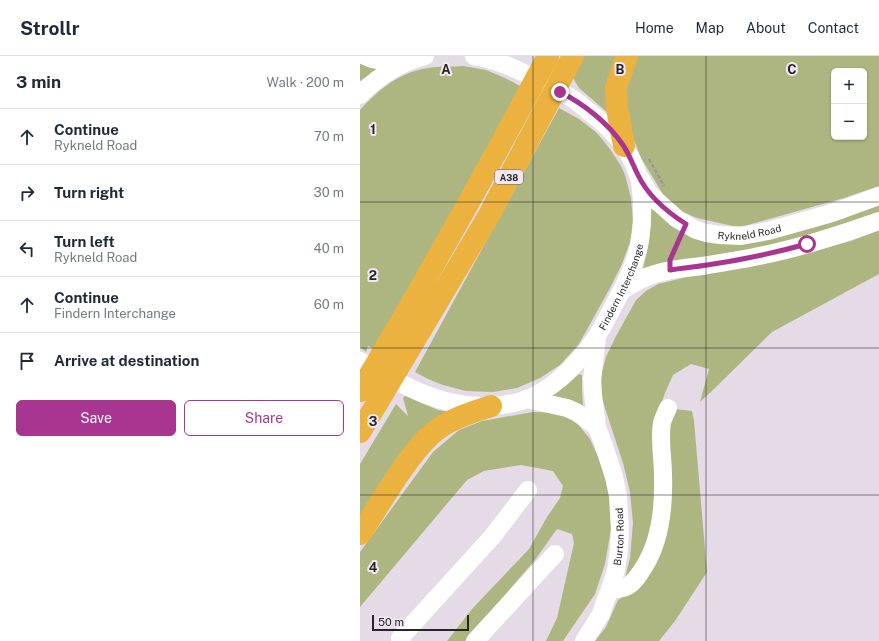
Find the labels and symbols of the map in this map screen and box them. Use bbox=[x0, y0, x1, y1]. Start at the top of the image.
text: A bbox=[441, 62, 451, 77]
text: B bbox=[616, 62, 625, 77]
text: C bbox=[787, 62, 797, 77]
route end bbox=[551, 83, 569, 101]
text: 1 bbox=[370, 122, 376, 137]
road number: A38 bbox=[495, 170, 523, 184]
street label: Rykneld Road bbox=[717, 222, 782, 242]
route start bbox=[798, 235, 816, 253]
street label: Findern Interchange bbox=[596, 242, 645, 332]
text: 2 bbox=[369, 268, 377, 283]
text: 3 bbox=[369, 414, 378, 429]
street label: Burton Road bbox=[611, 507, 626, 566]
text: 4 bbox=[369, 560, 378, 575]
scale bar bbox=[372, 613, 469, 632]

